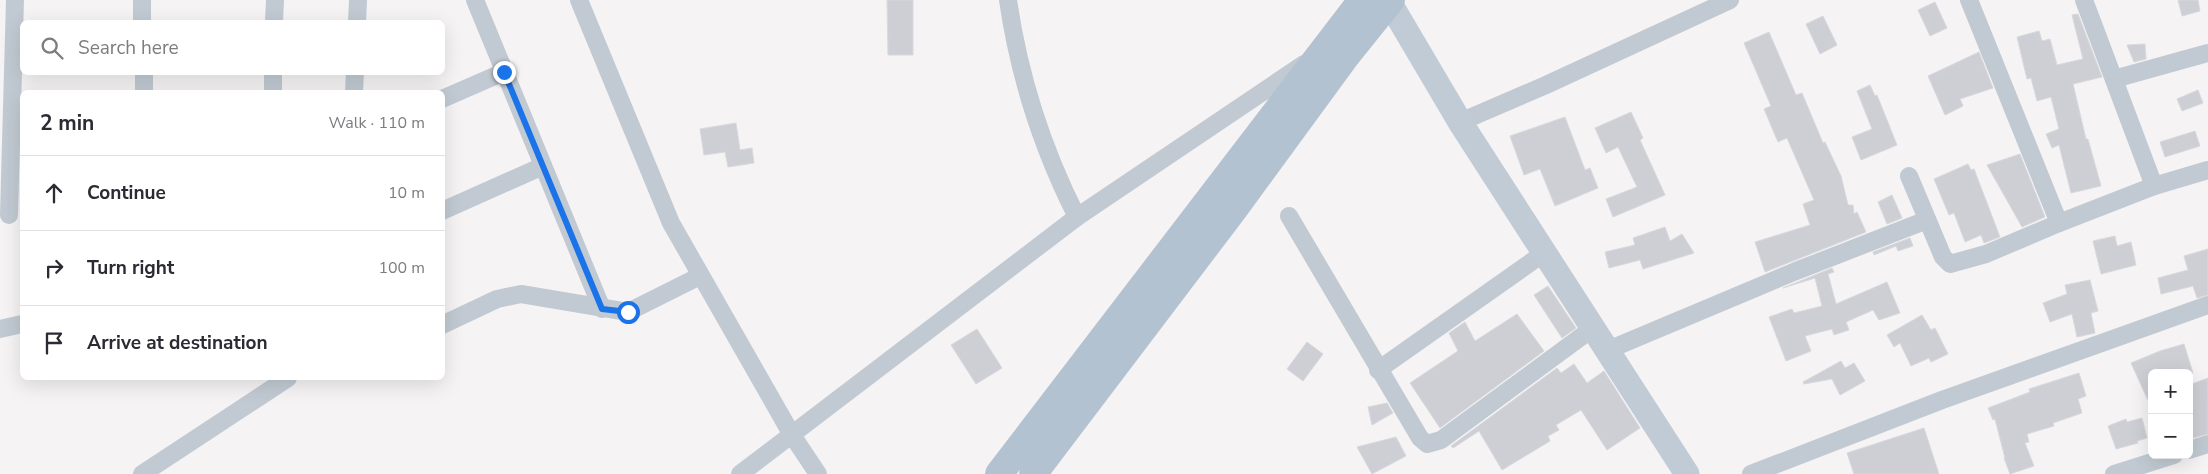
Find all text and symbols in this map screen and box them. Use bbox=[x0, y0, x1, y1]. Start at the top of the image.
search box bbox=[20, 20, 445, 75]
icon: search bbox=[38, 34, 66, 62]
text: Search here bbox=[78, 35, 179, 61]
route end bbox=[493, 61, 516, 84]
text: 2 min bbox=[40, 109, 94, 137]
text: Walk · 110 m bbox=[329, 112, 425, 134]
icon: ahead bbox=[40, 179, 68, 207]
text: Continue bbox=[87, 180, 166, 206]
text: 10 m bbox=[388, 182, 425, 204]
icon: right bbox=[40, 254, 68, 282]
text: Turn right bbox=[87, 255, 174, 281]
text: 100 m bbox=[378, 257, 425, 279]
route start bbox=[617, 301, 640, 324]
icon: arrive bbox=[40, 329, 68, 357]
text: Arrive at destination bbox=[87, 330, 268, 356]
map controls bbox=[2148, 369, 2193, 459]
button: + bbox=[2148, 369, 2193, 414]
button: − bbox=[2148, 414, 2193, 459]

